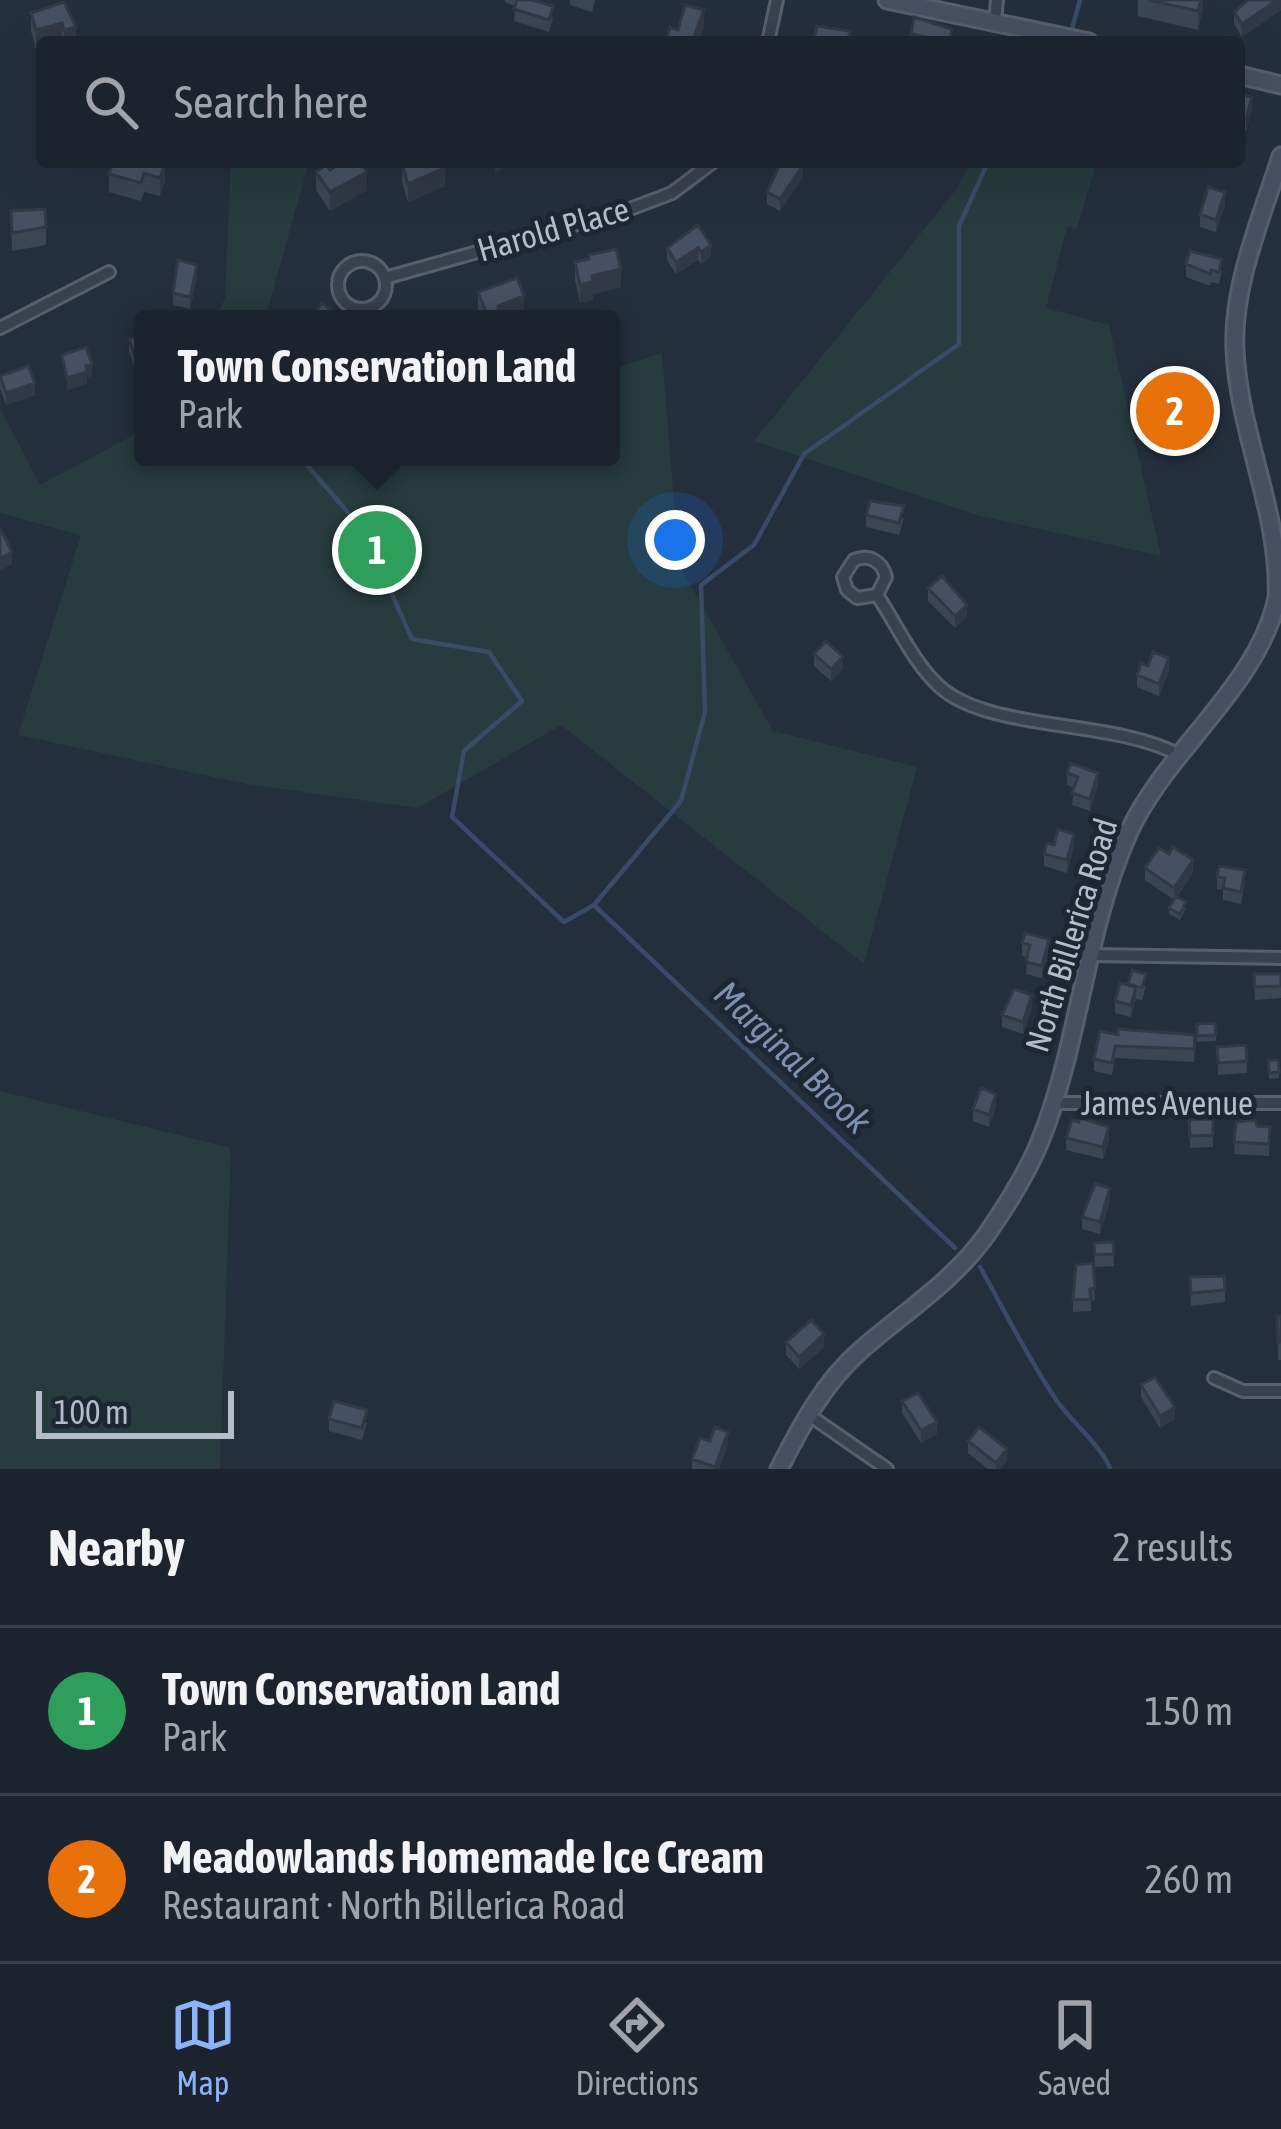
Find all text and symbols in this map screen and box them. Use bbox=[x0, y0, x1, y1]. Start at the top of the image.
search box bbox=[36, 36, 1245, 168]
icon: search bbox=[78, 69, 144, 135]
text: Search here bbox=[174, 76, 368, 128]
street label: Harold Place bbox=[473, 189, 633, 269]
popup bbox=[134, 310, 620, 466]
text: Town Conservation Land bbox=[178, 340, 576, 392]
pin: 2 bbox=[1136, 366, 1214, 456]
text: Park bbox=[178, 392, 243, 436]
pin: 1 bbox=[338, 505, 416, 595]
your location bbox=[645, 510, 705, 570]
street label: North Billerica Road bbox=[1017, 814, 1125, 1056]
water label: Marginal Brook bbox=[706, 972, 881, 1143]
street label: James Avenue bbox=[1081, 1084, 1253, 1122]
scale bar bbox=[36, 1385, 234, 1438]
text: 100 m bbox=[54, 1393, 129, 1431]
text: Nearby bbox=[48, 1518, 185, 1577]
text: 2 results bbox=[1112, 1525, 1233, 1569]
text: Town Conservation Land bbox=[162, 1663, 560, 1715]
text: 1 bbox=[78, 1689, 96, 1733]
text: 150 m bbox=[1145, 1689, 1233, 1733]
text: Park bbox=[162, 1715, 227, 1759]
text: Meadowlands Homemade Ice Cream bbox=[162, 1831, 764, 1883]
text: 2 bbox=[78, 1857, 96, 1901]
text: 260 m bbox=[1145, 1857, 1233, 1901]
text: Restaurant · North Billerica Road bbox=[162, 1883, 625, 1927]
tab: Map bbox=[170, 1992, 236, 2102]
tab: Directions bbox=[575, 1992, 699, 2102]
tab: Saved bbox=[1038, 1992, 1111, 2102]

